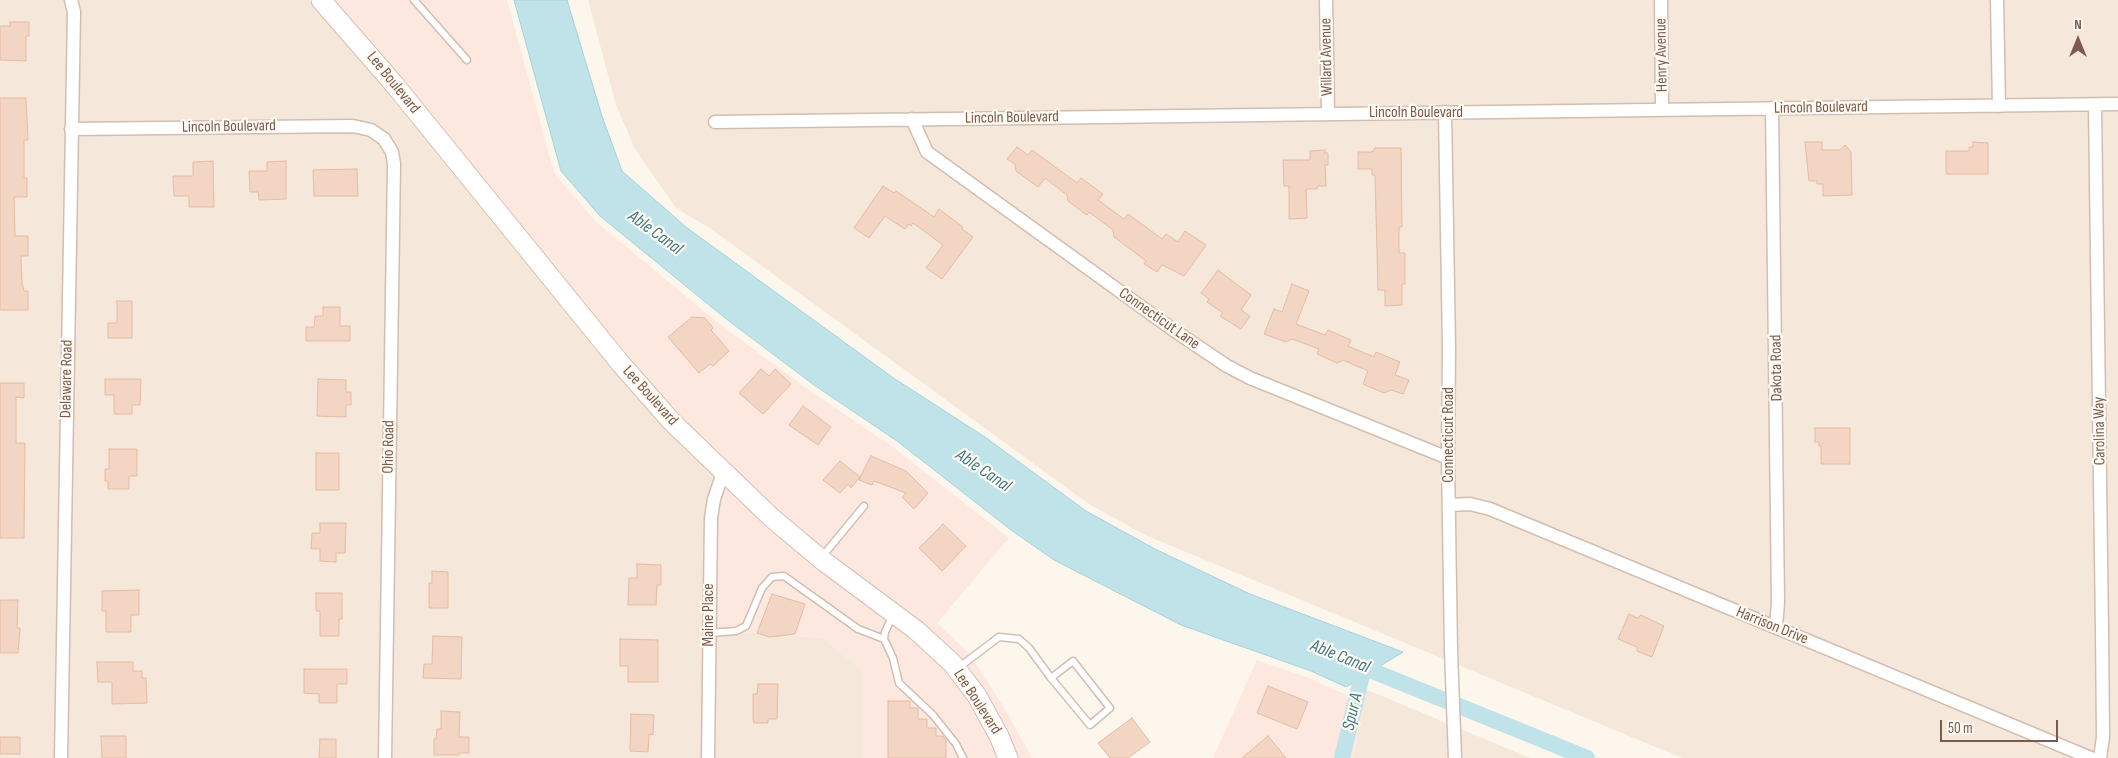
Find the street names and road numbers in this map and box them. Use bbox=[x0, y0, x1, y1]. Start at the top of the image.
street label: Willard Avenue bbox=[1317, 18, 1337, 96]
street label: Henry Avenue bbox=[1652, 18, 1672, 92]
street label: Lee Boulevard bbox=[362, 48, 424, 118]
street label: Lincoln Boulevard bbox=[1774, 98, 1868, 118]
street label: Lincoln Boulevard bbox=[1369, 103, 1463, 123]
street label: Lincoln Boulevard bbox=[965, 108, 1059, 128]
street label: Lincoln Boulevard bbox=[182, 117, 276, 137]
street label: Connecticut Lane bbox=[1115, 284, 1203, 354]
street label: Dakota Road bbox=[1767, 335, 1787, 401]
street label: Delaware Road bbox=[57, 340, 77, 418]
street label: Lee Boulevard bbox=[618, 362, 682, 430]
street label: Connecticut Road bbox=[1439, 387, 1459, 483]
street label: Carolina Way bbox=[2090, 397, 2110, 465]
street label: Ohio Road bbox=[379, 420, 399, 474]
street label: Maine Place bbox=[699, 583, 719, 647]
street label: Harrison Drive bbox=[1733, 603, 1811, 649]
street label: Lee Boulevard bbox=[949, 666, 1005, 738]

